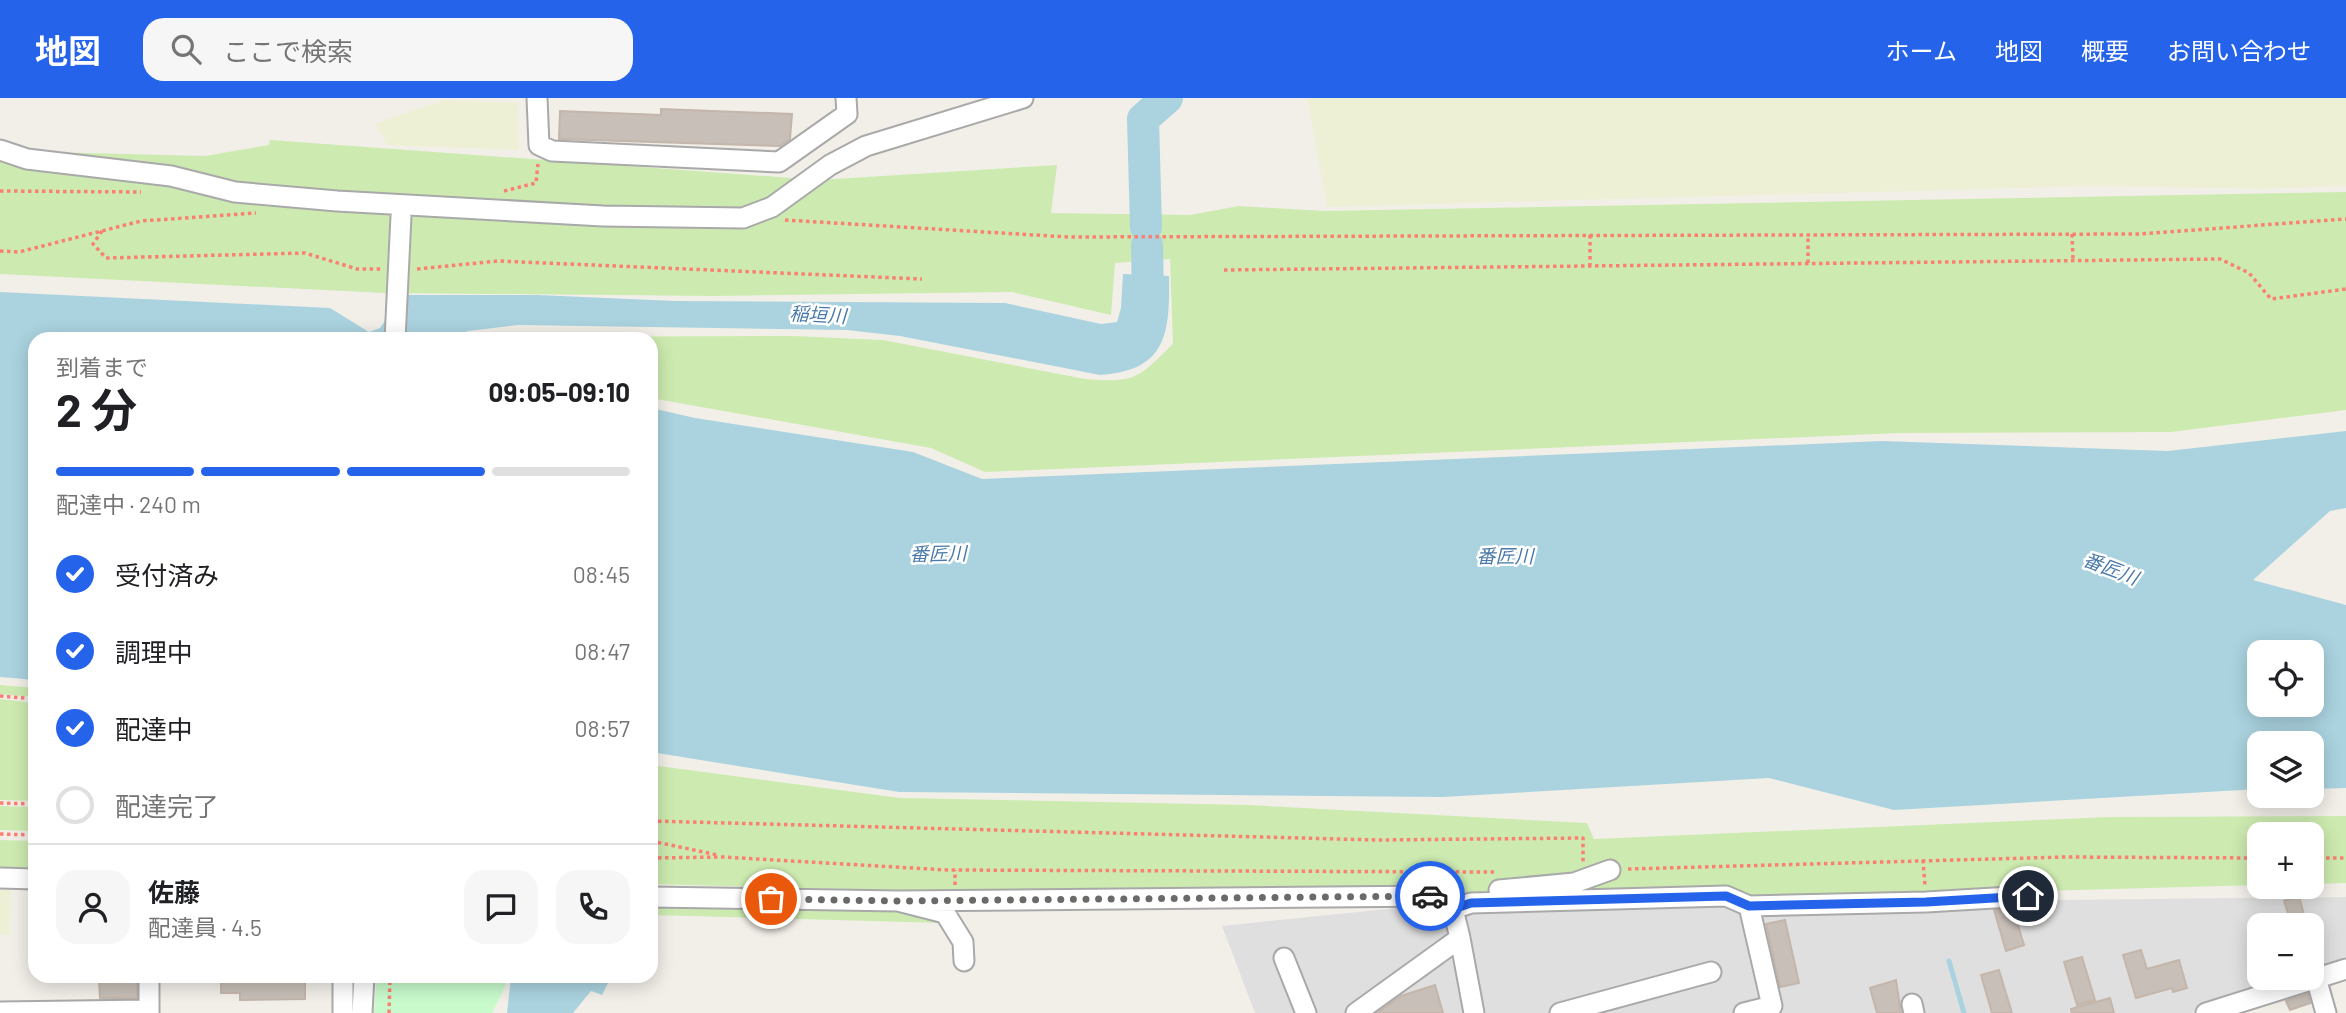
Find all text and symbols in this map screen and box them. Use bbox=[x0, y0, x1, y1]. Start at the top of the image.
search box bbox=[143, 18, 633, 81]
text: 地図 bbox=[35, 30, 101, 70]
icon: search bbox=[167, 30, 205, 68]
text: ここで検索 bbox=[223, 35, 353, 66]
text: ホーム bbox=[1886, 36, 1957, 65]
text: 地図 bbox=[1995, 36, 2043, 65]
text: 概要 bbox=[2081, 36, 2129, 65]
text: お問い合わせ bbox=[2167, 36, 2311, 65]
water label: 稲垣川 bbox=[789, 301, 849, 327]
text: 到着まで bbox=[56, 353, 148, 381]
text: 09:05–09:10 bbox=[489, 376, 630, 407]
text: 2 分 bbox=[56, 381, 137, 436]
text: 配達中 · 240 m bbox=[56, 490, 201, 518]
water label: 番匠川 bbox=[909, 541, 969, 565]
water label: 番匠川 bbox=[1476, 544, 1535, 567]
water label: 番匠川 bbox=[2080, 547, 2144, 590]
icon: check bbox=[56, 555, 94, 593]
text: 受付済み bbox=[115, 559, 219, 590]
text: 08:45 bbox=[573, 560, 630, 588]
icon: check bbox=[56, 632, 94, 670]
text: 調理中 bbox=[115, 636, 193, 667]
text: 08:47 bbox=[574, 637, 630, 665]
map controls bbox=[2247, 640, 2324, 990]
button: locate bbox=[2247, 640, 2324, 717]
icon: check bbox=[56, 709, 94, 747]
text: 配達中 bbox=[115, 713, 193, 744]
text: 08:57 bbox=[575, 714, 630, 742]
button: layers bbox=[2247, 731, 2324, 808]
text: 配達完了 bbox=[115, 790, 219, 821]
button: + bbox=[2247, 822, 2324, 899]
courier bbox=[1395, 861, 1465, 931]
pin bbox=[1998, 866, 2058, 926]
pin bbox=[741, 869, 801, 929]
button: person bbox=[56, 870, 130, 944]
button: chat bbox=[464, 870, 538, 944]
button: phone bbox=[556, 870, 630, 944]
text: 佐藤 bbox=[148, 876, 200, 907]
icon: car bbox=[1411, 877, 1449, 915]
icon: home bbox=[2009, 877, 2047, 915]
icon: bag bbox=[752, 880, 790, 918]
text: 配達員 · 4.5 bbox=[148, 913, 262, 941]
button: − bbox=[2247, 913, 2324, 990]

